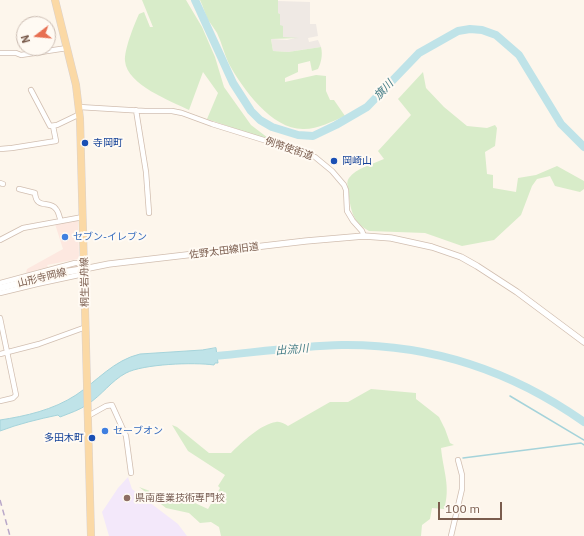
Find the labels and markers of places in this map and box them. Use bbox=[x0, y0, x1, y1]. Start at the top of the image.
place label: 寺岡町 bbox=[93, 137, 123, 149]
marker: 寺岡町 bbox=[80, 138, 90, 148]
place label: 岡崎山 bbox=[342, 155, 372, 167]
marker: 岡崎山 bbox=[329, 156, 339, 166]
place label: セブン-イレブン bbox=[73, 231, 147, 243]
marker: セブン-イレブン bbox=[60, 232, 70, 242]
place label: セーブオン bbox=[113, 425, 163, 437]
marker: セーブオン bbox=[100, 426, 110, 436]
place label: 多田木町 bbox=[44, 432, 84, 444]
marker: 多田木町 bbox=[87, 433, 97, 443]
place label: 県南産業技術専門校 bbox=[135, 492, 225, 504]
marker: 県南産業技術専門校 bbox=[122, 493, 132, 503]

